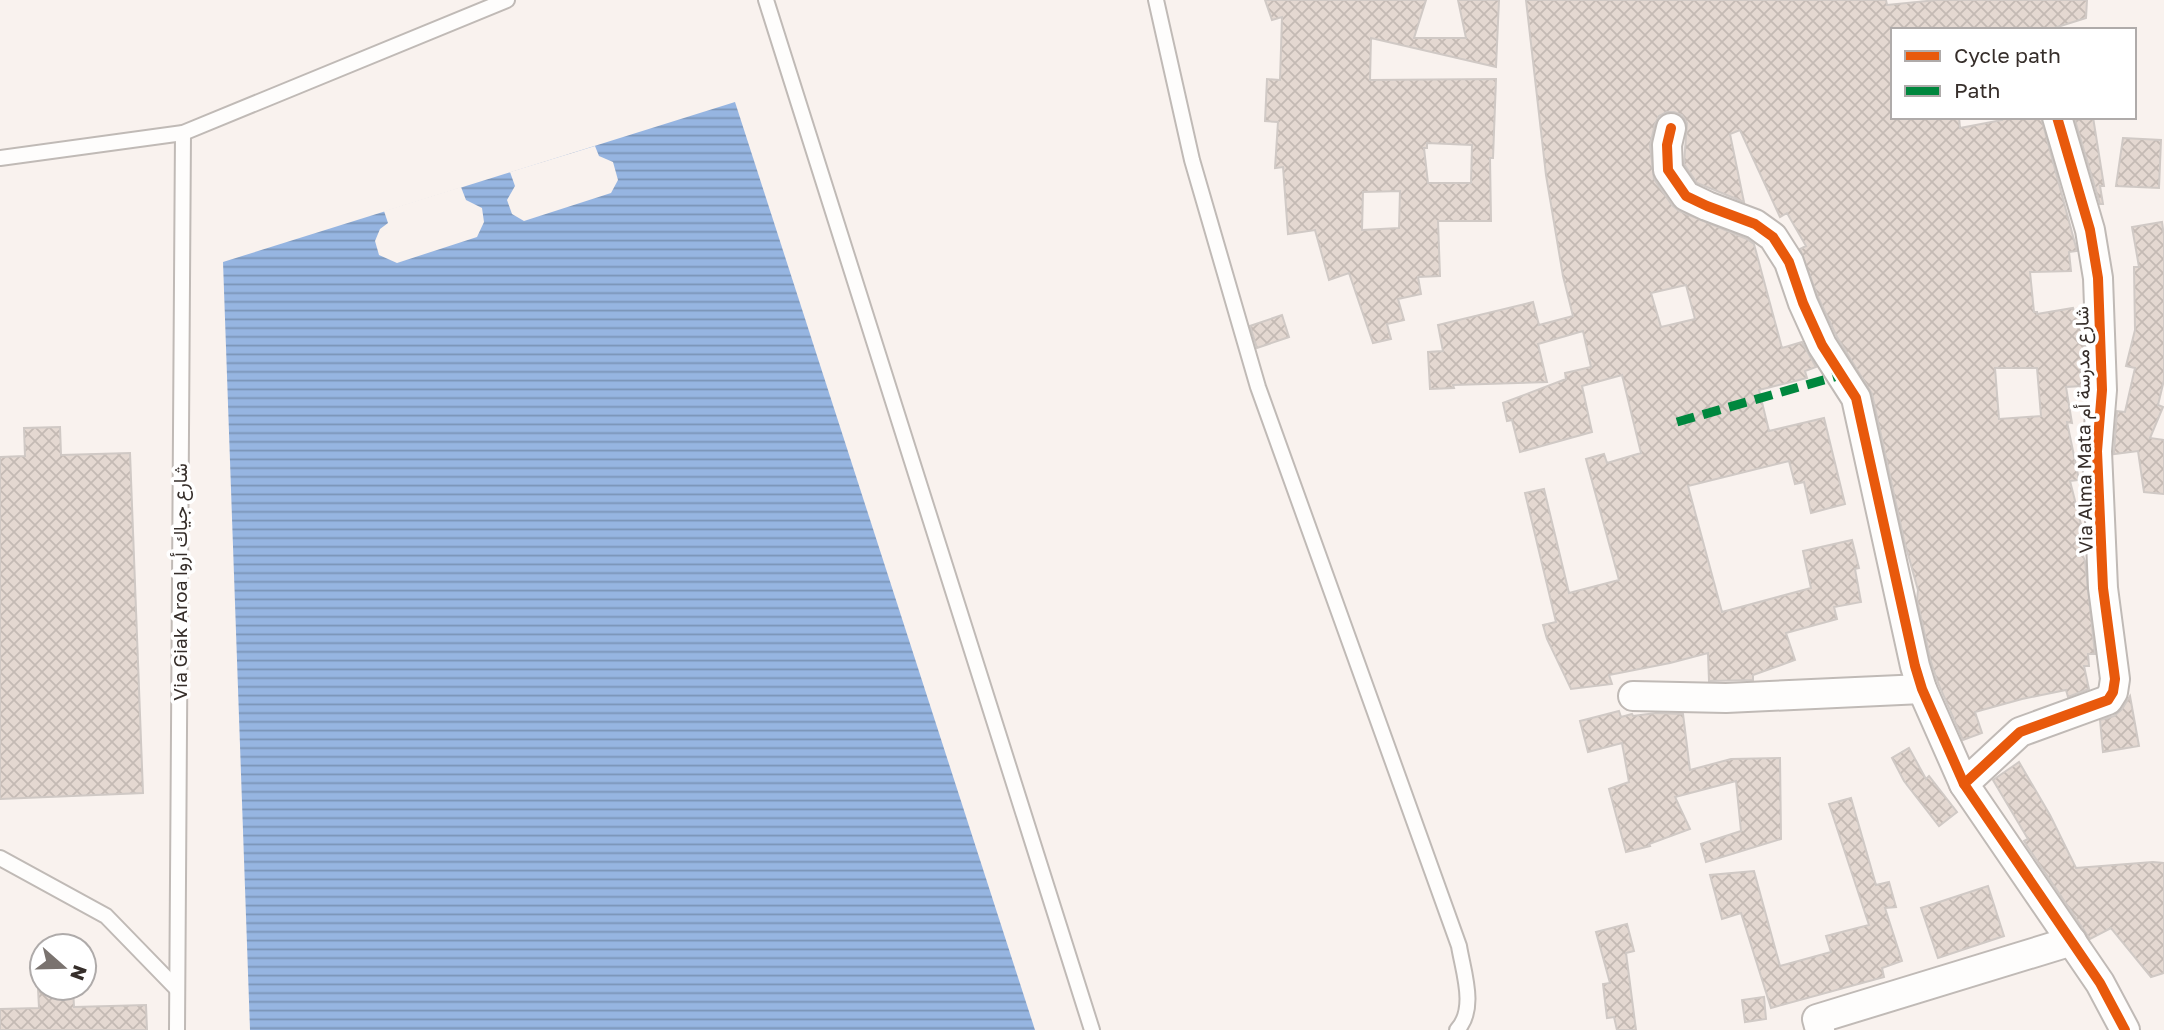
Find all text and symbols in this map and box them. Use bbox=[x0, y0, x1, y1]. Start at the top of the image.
legend bbox=[1891, 28, 2136, 119]
text: Cycle path bbox=[1954, 42, 2061, 68]
text: Path bbox=[1954, 77, 2001, 103]
street label: Via Alma Mata شارع مدرسة أم bbox=[2069, 306, 2099, 554]
street label: Via Giak Aroa شارع جياك أروا bbox=[168, 463, 193, 701]
north arrow bbox=[28, 932, 98, 1002]
text: N bbox=[66, 962, 93, 984]

